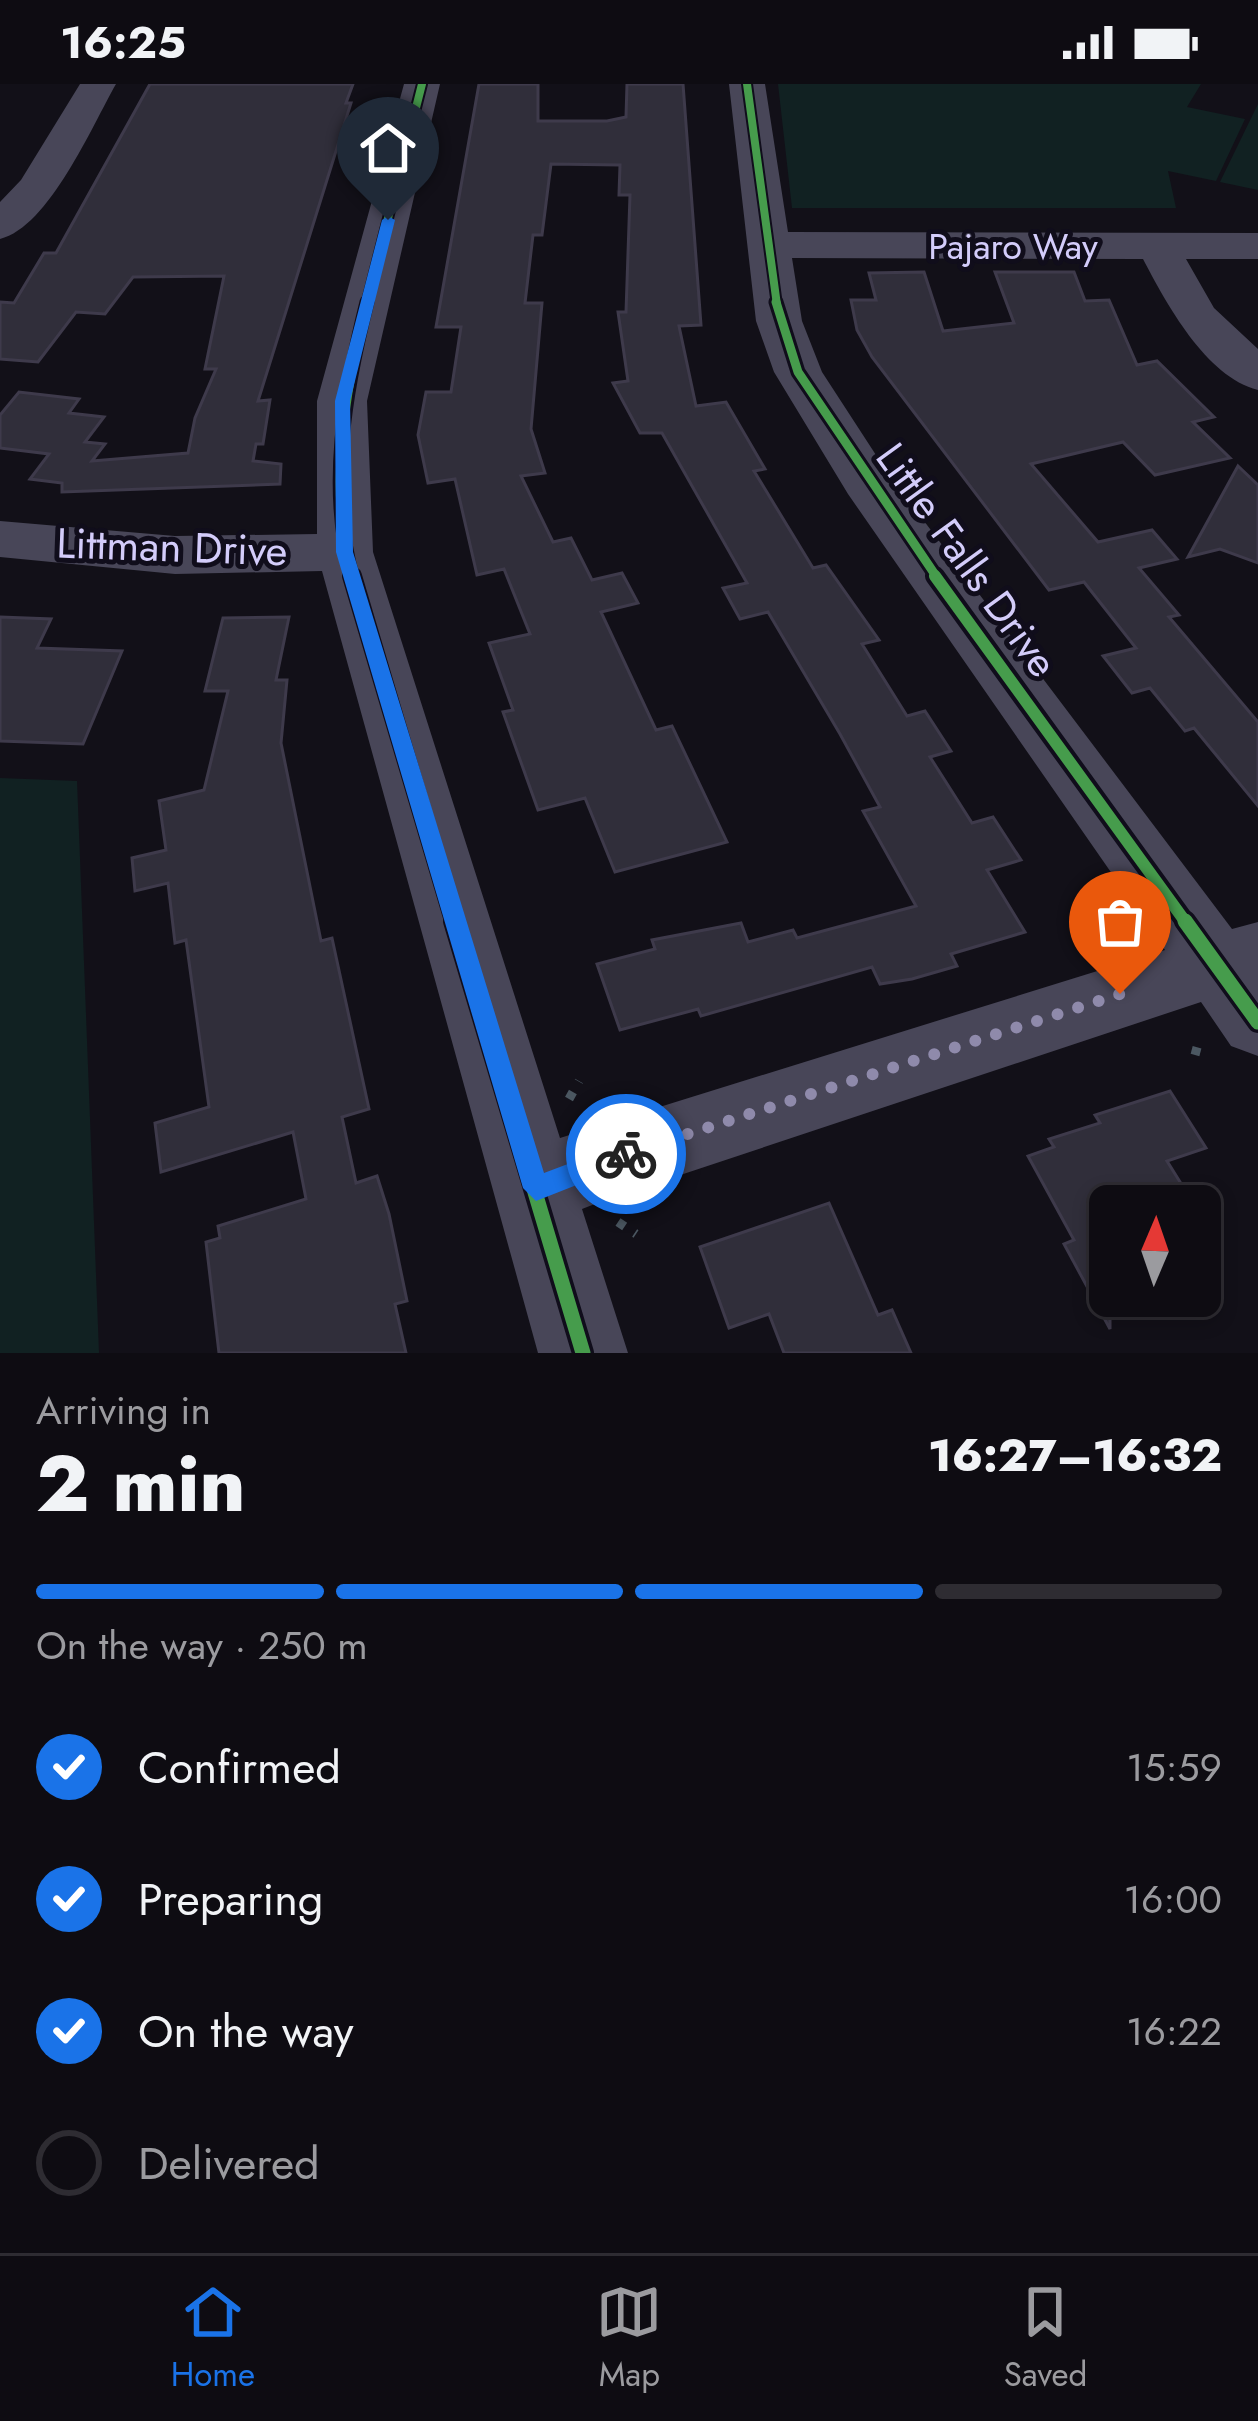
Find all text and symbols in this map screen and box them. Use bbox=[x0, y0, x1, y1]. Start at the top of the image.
text: 16:25 bbox=[60, 10, 186, 75]
pin bbox=[337, 97, 439, 220]
icon: home bbox=[355, 115, 421, 181]
street label: Pajaro Way bbox=[928, 220, 1098, 272]
street label: Little Falls Drive bbox=[861, 430, 1073, 690]
street label: Littman Drive bbox=[56, 512, 288, 582]
pin bbox=[1069, 871, 1171, 994]
icon: bag bbox=[1087, 889, 1153, 955]
courier bbox=[566, 1094, 686, 1214]
icon: bike bbox=[593, 1121, 659, 1187]
north arrow bbox=[1089, 1185, 1221, 1317]
map controls bbox=[1089, 1185, 1221, 1317]
text: Arriving in bbox=[36, 1382, 211, 1439]
text: 16:27–16:32 bbox=[928, 1423, 1222, 1488]
text: 2 min bbox=[36, 1428, 245, 1540]
text: On the way · 250 m bbox=[36, 1617, 368, 1674]
icon: check bbox=[36, 1734, 102, 1800]
text: Confirmed bbox=[138, 1735, 341, 1800]
text: 15:59 bbox=[1126, 1739, 1222, 1796]
icon: check bbox=[36, 1866, 102, 1932]
text: Preparing bbox=[138, 1867, 323, 1932]
text: 16:00 bbox=[1123, 1871, 1222, 1928]
icon: check bbox=[36, 1998, 102, 2064]
text: On the way bbox=[138, 1999, 354, 2064]
text: 16:22 bbox=[1126, 2003, 1222, 2060]
text: Delivered bbox=[138, 2131, 320, 2196]
tab: Home bbox=[171, 2279, 255, 2398]
tab: Map bbox=[596, 2279, 662, 2398]
tab: Saved bbox=[1004, 2279, 1087, 2398]

